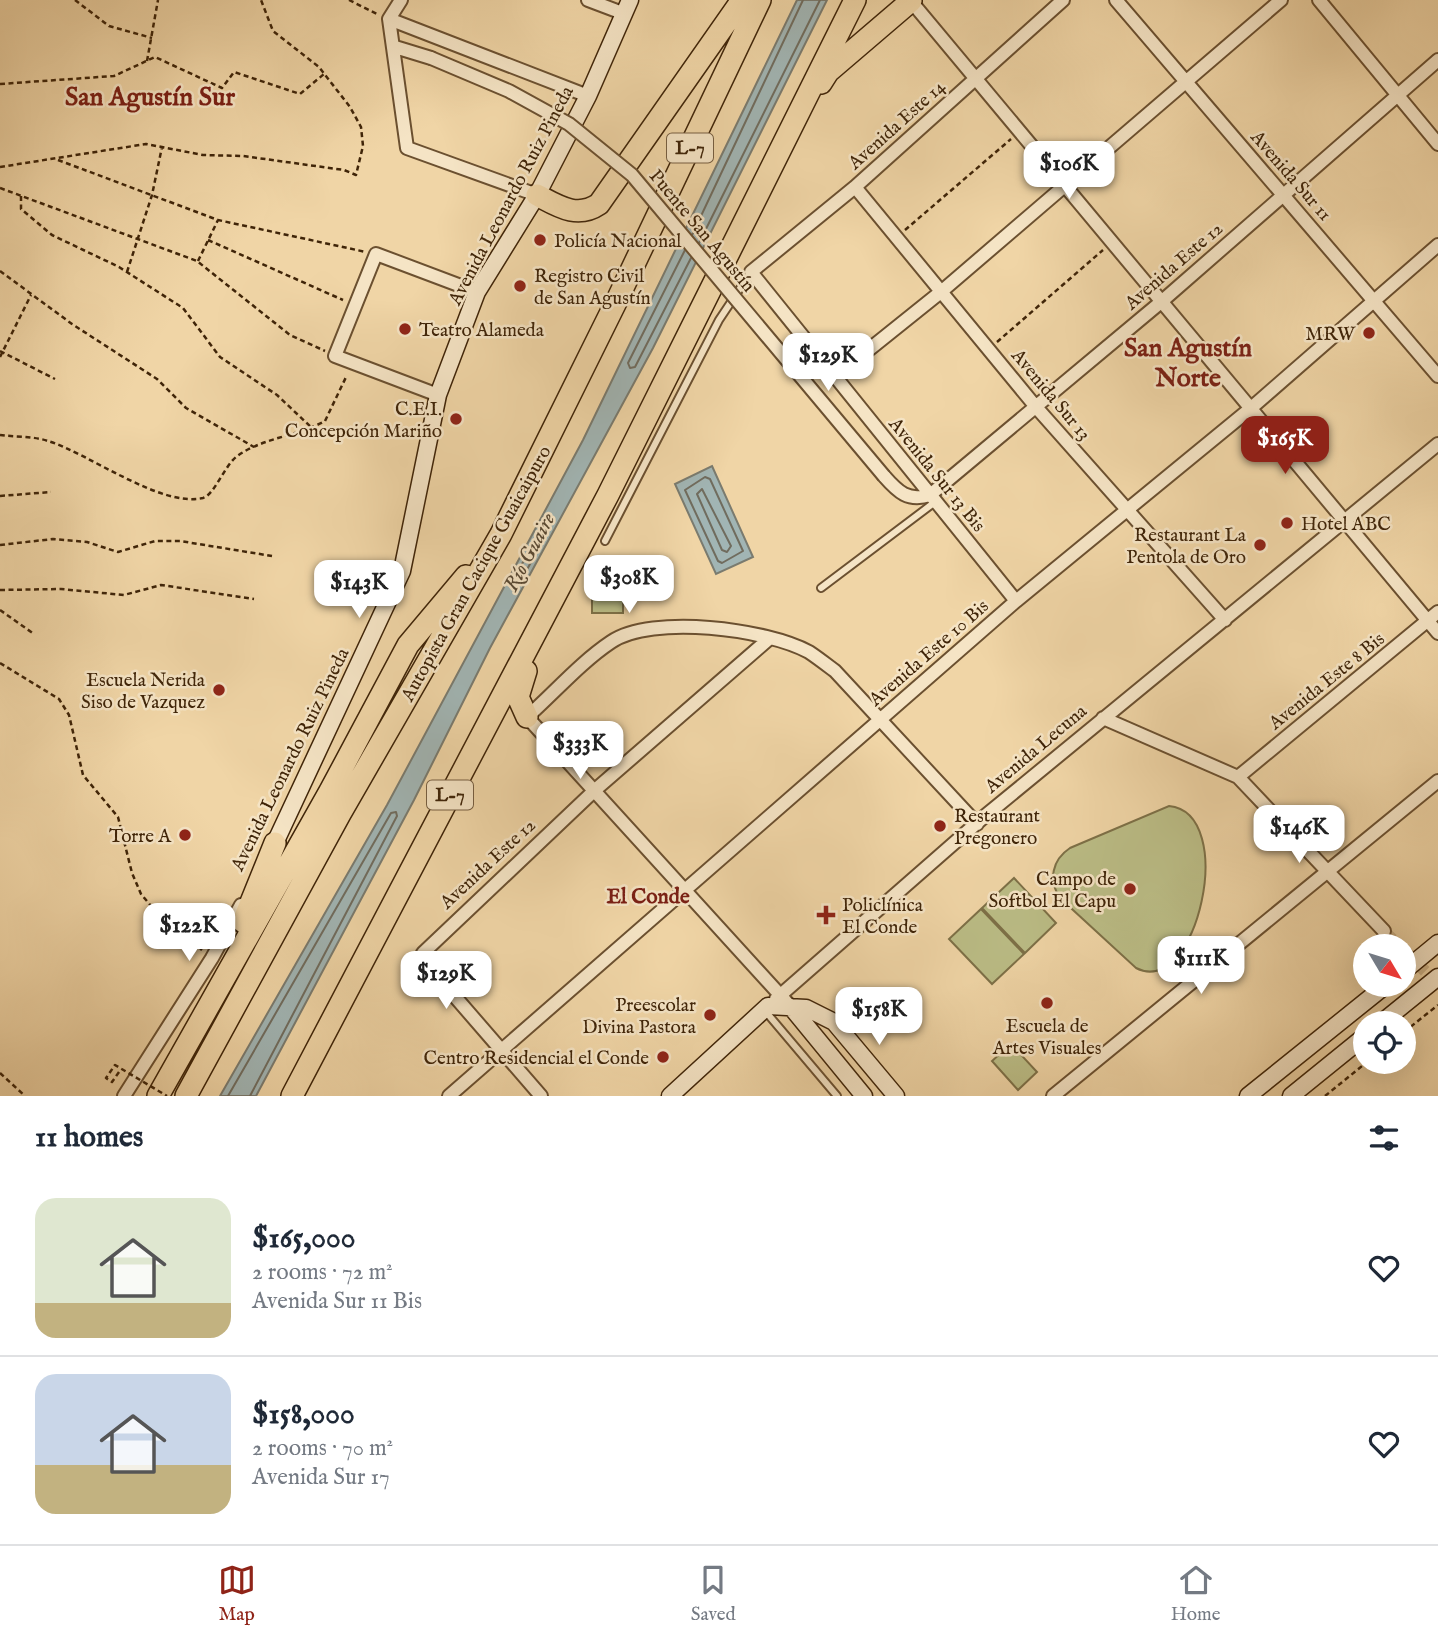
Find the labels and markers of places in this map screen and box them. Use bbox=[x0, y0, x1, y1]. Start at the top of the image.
pin: $106K bbox=[1020, 142, 1118, 201]
place label: Policía Nacional bbox=[554, 230, 682, 254]
marker: Policía Nacional bbox=[532, 232, 548, 248]
place label: Registro Civil de San Agustín bbox=[534, 265, 651, 311]
marker: Registro Civil de San Agustín bbox=[512, 278, 528, 294]
place label: Teatro Alameda bbox=[419, 319, 545, 343]
marker: Teatro Alameda bbox=[397, 321, 413, 337]
place label: MRW bbox=[1305, 323, 1356, 347]
marker: MRW bbox=[1361, 325, 1377, 341]
pin: $129K bbox=[779, 334, 877, 393]
place label: C.E.I. Concepción Mariño bbox=[285, 398, 442, 444]
marker: C.E.I. Concepción Mariño bbox=[448, 411, 464, 427]
pin: $165K bbox=[1236, 416, 1334, 476]
place label: Hotel ABC bbox=[1301, 513, 1391, 537]
marker: Hotel ABC bbox=[1279, 515, 1295, 531]
place label: Restaurant La Pentola de Oro bbox=[1126, 524, 1247, 570]
marker: Restaurant La Pentola de Oro bbox=[1252, 537, 1268, 553]
pin: $308K bbox=[580, 556, 678, 615]
pin: $143K bbox=[310, 560, 408, 620]
place label: Escuela Nerida Siso de Vazquez bbox=[81, 669, 206, 715]
marker: Escuela Nerida Siso de Vazquez bbox=[211, 682, 227, 698]
pin: $333K bbox=[531, 722, 629, 781]
place label: Restaurant Pregonero bbox=[954, 805, 1041, 851]
pin: $146K bbox=[1250, 806, 1348, 865]
marker: Restaurant Pregonero bbox=[932, 818, 948, 834]
place label: Torre A bbox=[109, 825, 172, 849]
marker: Torre A bbox=[177, 827, 193, 843]
place label: Campo de Softbol El Capu bbox=[989, 868, 1116, 914]
marker: Campo de Softbol El Capu bbox=[1122, 881, 1138, 897]
place label: Policlínica El Conde bbox=[842, 894, 924, 940]
pin: $122K bbox=[140, 904, 238, 963]
marker: Policlínica El Conde bbox=[816, 905, 836, 925]
pin: $111K bbox=[1152, 936, 1250, 996]
pin: $129K bbox=[397, 951, 495, 1011]
pin: $158K bbox=[830, 988, 928, 1047]
place label: Preescolar Divina Pastora bbox=[582, 994, 697, 1040]
marker: Escuela de Artes Visuales bbox=[1039, 995, 1055, 1011]
marker: Preescolar Divina Pastora bbox=[702, 1007, 718, 1023]
place label: Escuela de Artes Visuales bbox=[992, 1015, 1101, 1061]
place label: Centro Residencial el Conde bbox=[423, 1047, 649, 1071]
marker: Centro Residencial el Conde bbox=[655, 1049, 671, 1065]

